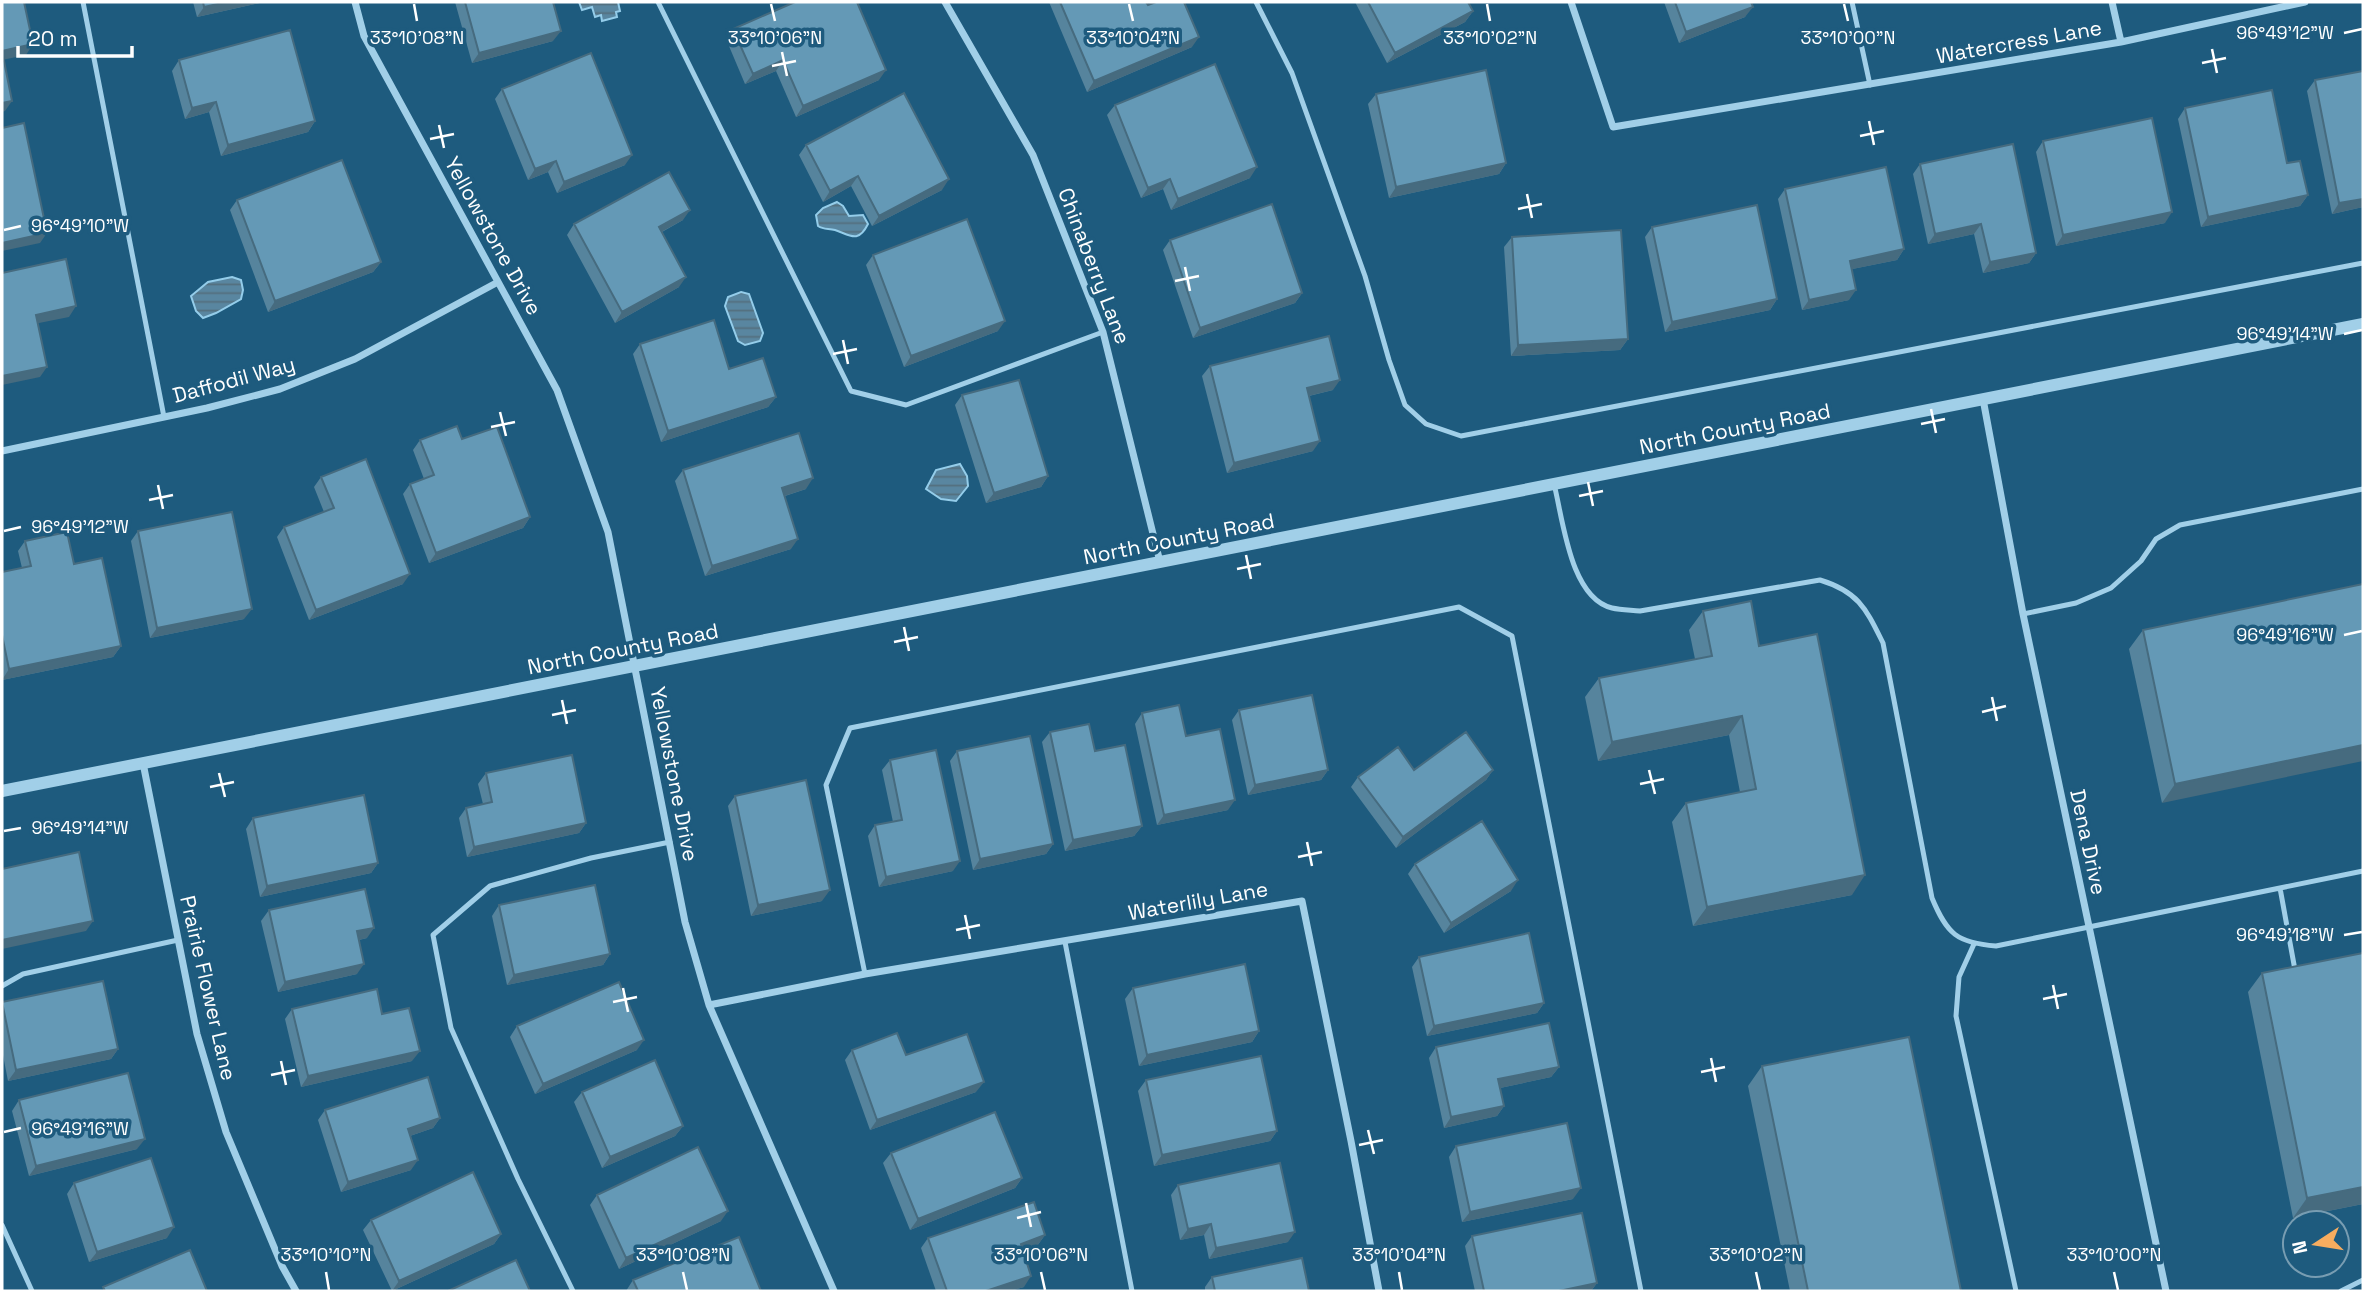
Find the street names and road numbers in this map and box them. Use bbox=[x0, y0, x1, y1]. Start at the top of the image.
street label: Watercress Lane bbox=[1934, 14, 2104, 69]
street label: Yellowstone Drive bbox=[439, 152, 548, 320]
street label: Chinaberry Lane bbox=[1052, 184, 1137, 348]
street label: Daffodil Way bbox=[170, 350, 298, 409]
street label: North County Road bbox=[1637, 397, 1833, 460]
street label: North County Road bbox=[1081, 507, 1277, 570]
street label: North County Road bbox=[525, 617, 721, 680]
street label: Yellowstone Drive bbox=[644, 684, 705, 864]
street label: Dena Drive bbox=[2064, 787, 2113, 897]
street label: Waterlily Lane bbox=[1126, 875, 1270, 926]
street label: Prairie Flower Lane bbox=[174, 893, 243, 1083]

